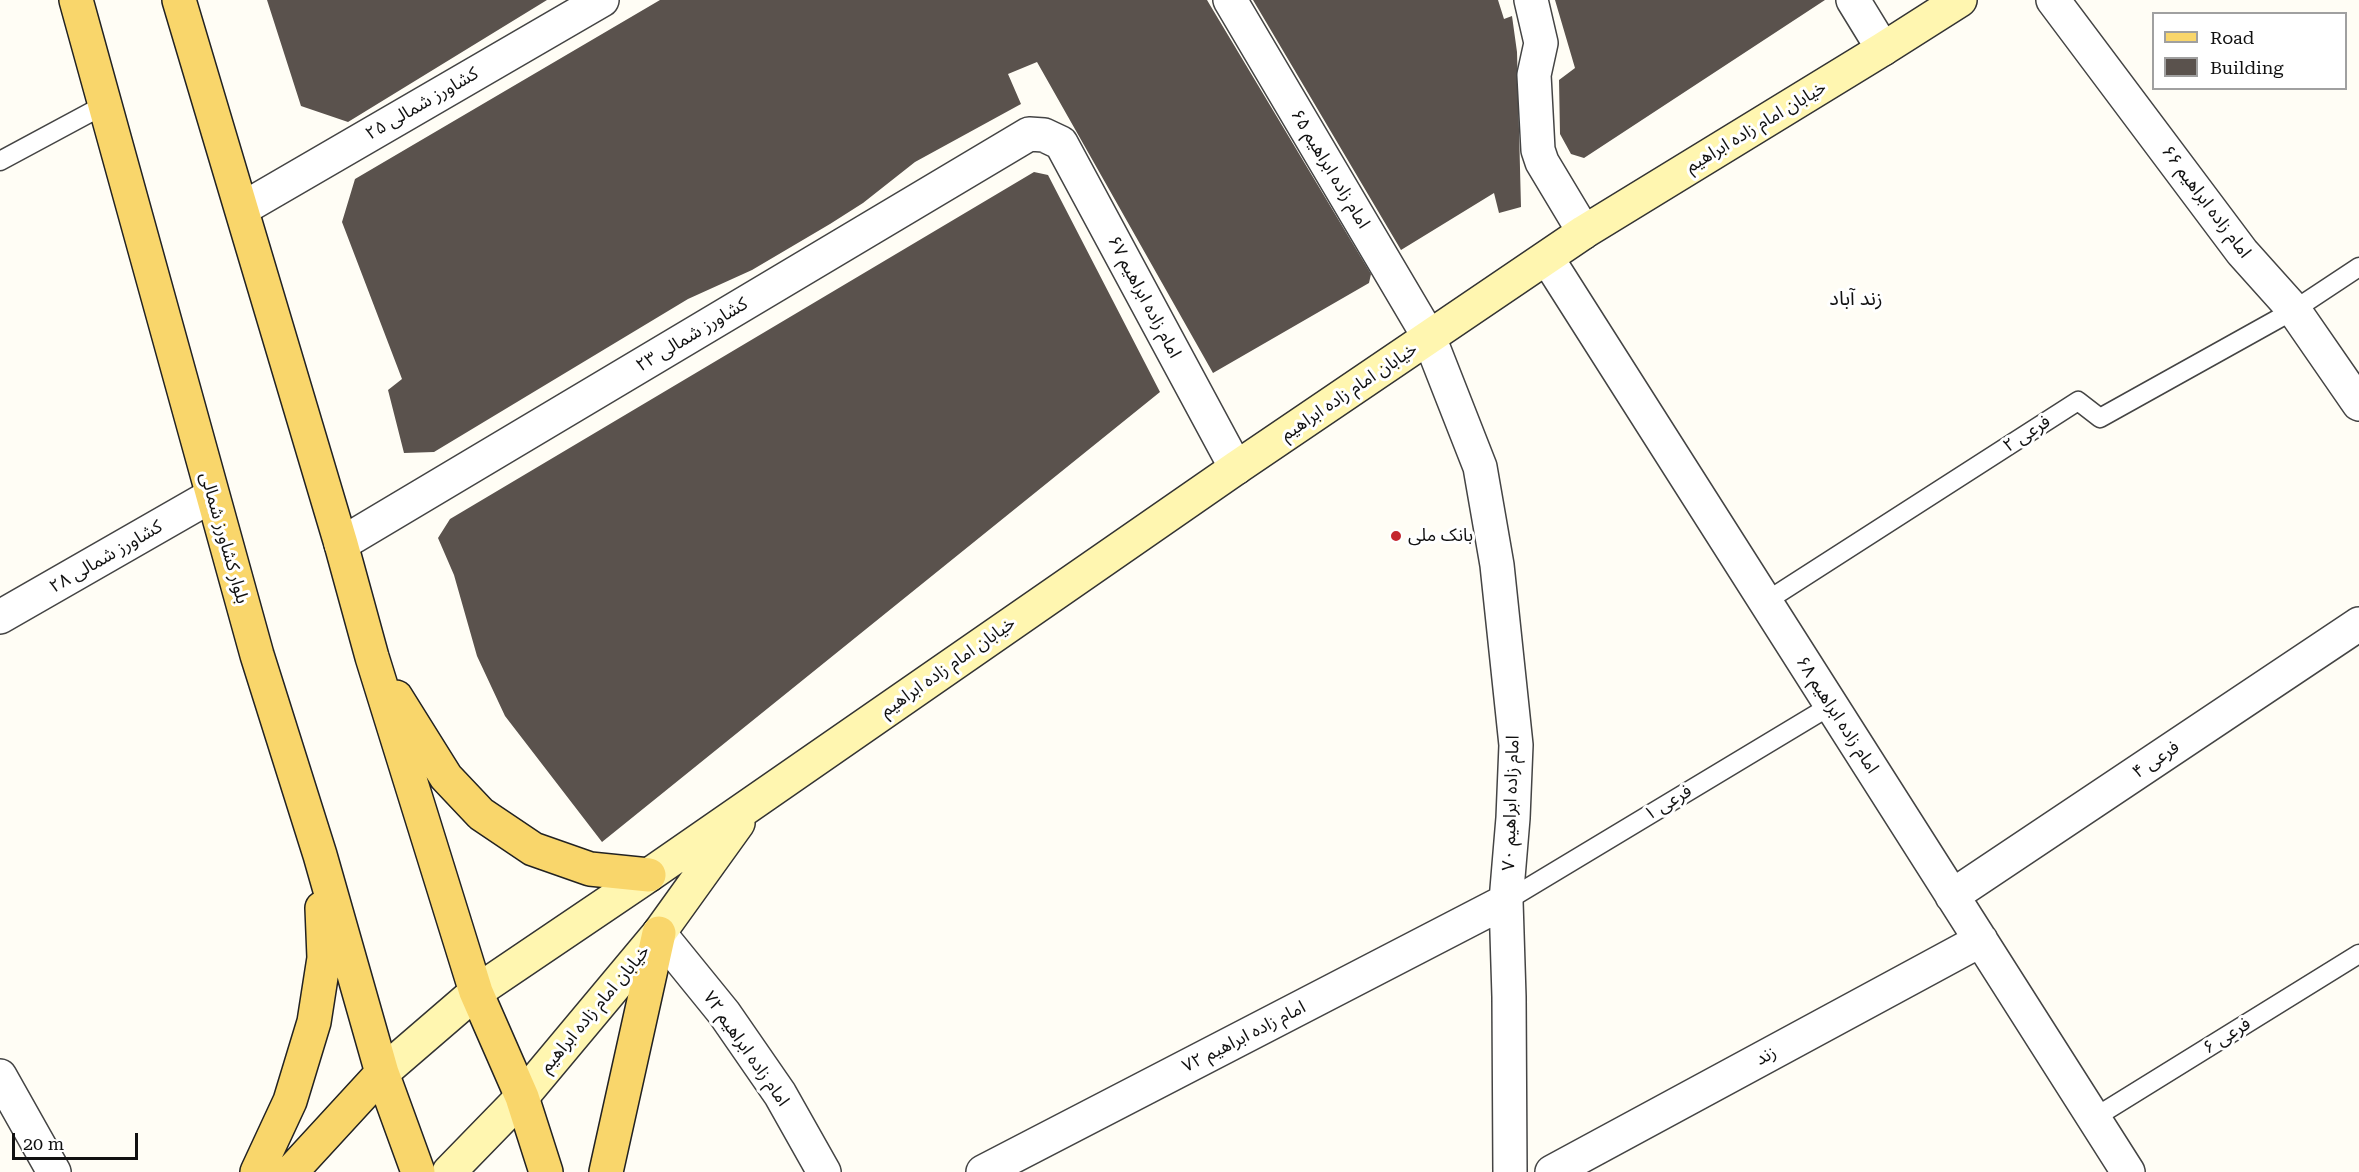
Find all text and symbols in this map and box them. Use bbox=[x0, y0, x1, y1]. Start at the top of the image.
legend bbox=[2152, 12, 2347, 90]
text: Road bbox=[2210, 27, 2254, 48]
text: Building bbox=[2210, 57, 2284, 78]
street label: کشاورز شمالی ۲۵ bbox=[362, 63, 482, 145]
street label: خیابان امام زاده ابراهیم bbox=[1682, 77, 1830, 177]
street label: امام زاده ابراهیم ۶۵ bbox=[1286, 105, 1374, 233]
street label: امام زاده ابراهیم ۶۶ bbox=[2157, 141, 2255, 263]
street label: امام زاده ابراهیم ۶۷ bbox=[1103, 232, 1185, 362]
district label: زند آباد bbox=[1829, 287, 1883, 311]
street label: کشاورز شمالی ۲۳ bbox=[632, 293, 752, 377]
street label: خیابان امام زاده ابراهیم bbox=[1277, 338, 1421, 446]
street label: فرعی ۲ bbox=[1999, 411, 2055, 457]
street label: بلوار کشاورز شمالی bbox=[195, 470, 253, 606]
street label: کشاورز شمالی ۲۸ bbox=[46, 516, 166, 598]
place label: بانک ملی bbox=[1408, 525, 1473, 547]
marker: بانک ملی bbox=[1389, 529, 1403, 543]
street label: خیابان امام زاده ابراهیم bbox=[876, 612, 1020, 722]
street label: امام زاده ابراهیم ۶۸ bbox=[1791, 652, 1883, 778]
street label: امام زاده ابراهیم ۷۰ bbox=[1498, 735, 1524, 871]
street label: فرعی ۴ bbox=[2128, 737, 2184, 783]
street label: فرعی ۱ bbox=[1640, 780, 1696, 826]
street label: خیابان امام زاده ابراهیم bbox=[535, 941, 655, 1077]
street label: امام زاده ابراهیم ۷۲ bbox=[698, 987, 794, 1111]
street label: امام زاده ابراهیم ۷۲ bbox=[1179, 997, 1309, 1077]
street label: فرعی ۶ bbox=[2199, 1013, 2255, 1059]
street label: زند bbox=[1752, 1042, 1780, 1070]
scale bar bbox=[15, 1121, 141, 1159]
text: 20 m bbox=[23, 1133, 64, 1154]

